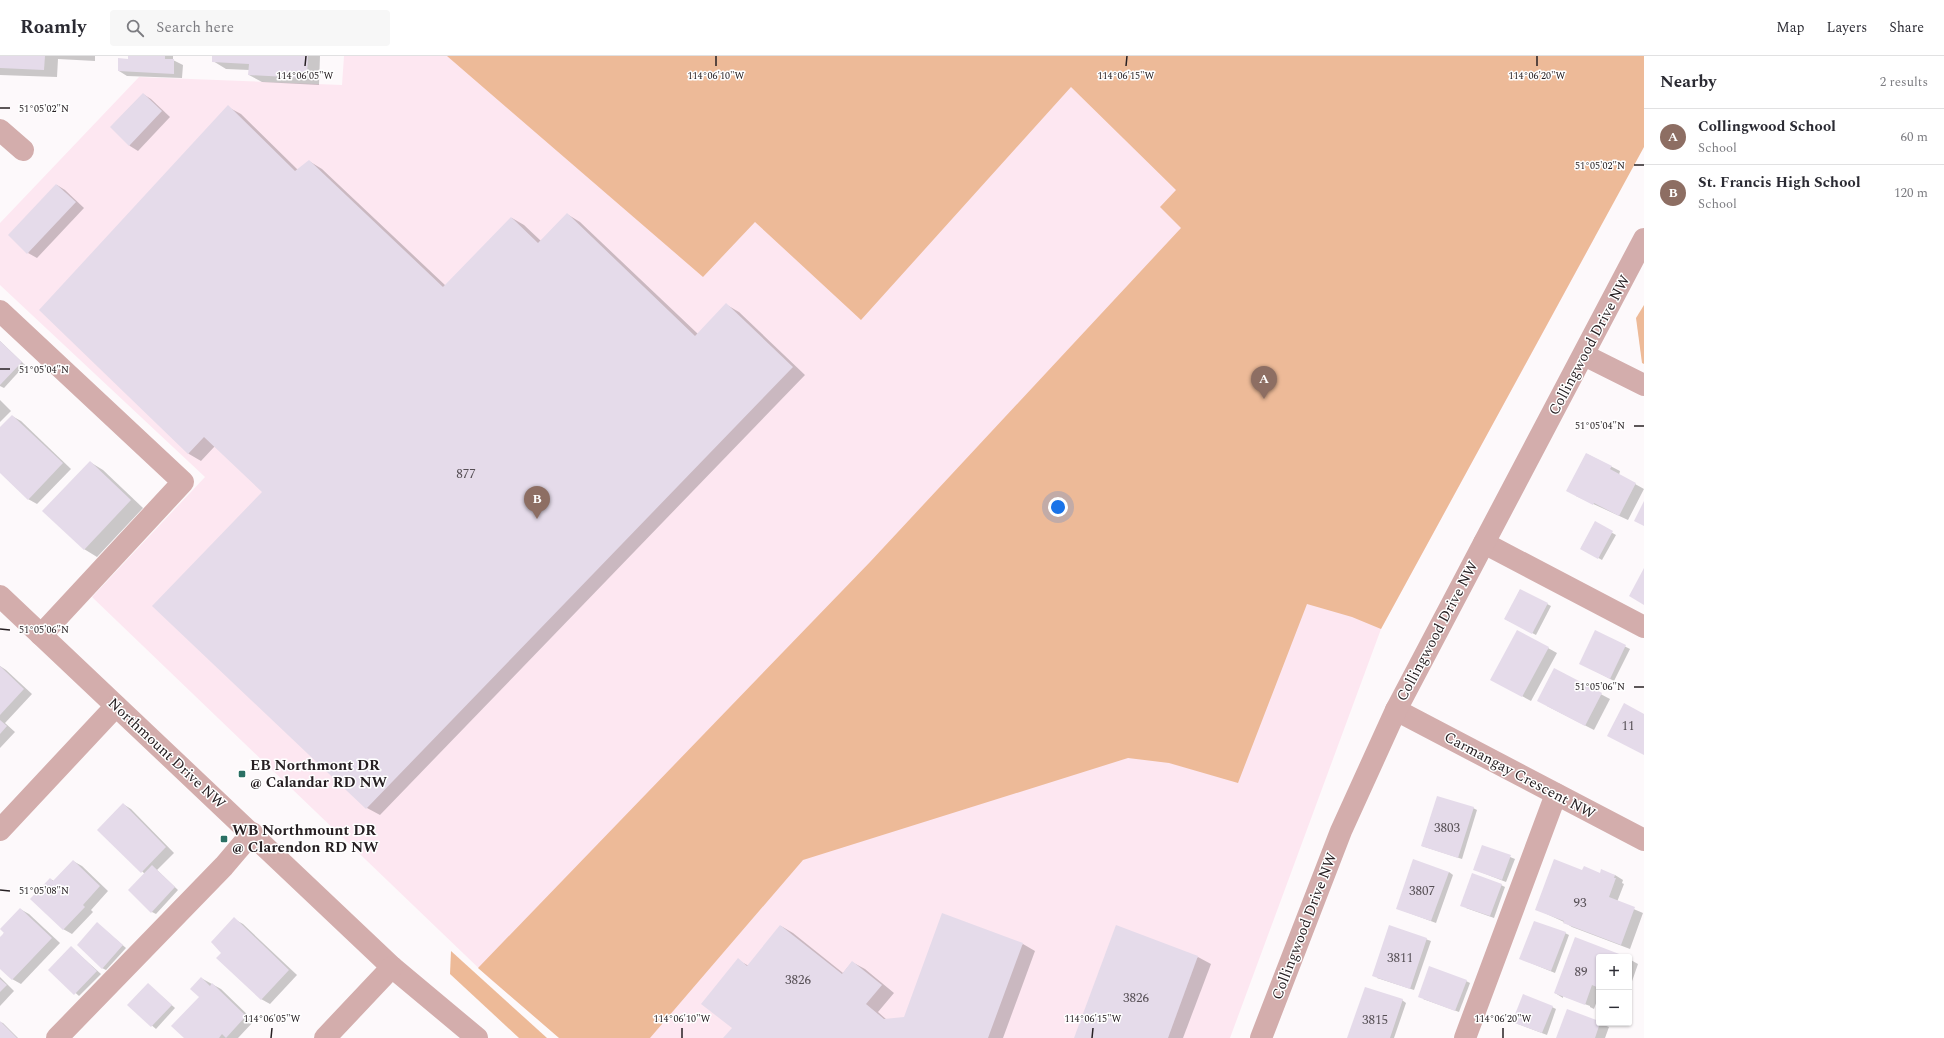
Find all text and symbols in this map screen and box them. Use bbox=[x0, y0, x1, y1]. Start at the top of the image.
search box bbox=[110, 10, 390, 46]
text: Roamly bbox=[20, 13, 86, 42]
text: Search here bbox=[156, 16, 234, 39]
icon: search bbox=[124, 17, 146, 39]
text: Map bbox=[1776, 17, 1805, 38]
text: Layers bbox=[1827, 17, 1867, 38]
text: Share bbox=[1889, 17, 1924, 38]
text: 114°06'05"W bbox=[277, 68, 334, 84]
text: 114°06'10"W bbox=[688, 68, 745, 84]
text: 114°06'15"W bbox=[1098, 68, 1155, 84]
text: 114°06'20"W bbox=[1509, 68, 1566, 84]
text: Nearby bbox=[1660, 69, 1716, 95]
text: 2 results bbox=[1880, 72, 1928, 92]
text: 51°05'02"N bbox=[19, 101, 69, 117]
text: Collingwood School bbox=[1698, 115, 1836, 138]
text: A bbox=[1668, 127, 1678, 147]
text: 60 m bbox=[1901, 127, 1928, 147]
text: School bbox=[1698, 138, 1737, 158]
text: 51°05'02"N bbox=[1575, 158, 1625, 174]
text: St. Francis High School bbox=[1698, 171, 1861, 194]
text: B bbox=[1668, 183, 1678, 203]
text: 120 m bbox=[1894, 183, 1928, 203]
text: School bbox=[1698, 194, 1737, 214]
street label: Collingwood Drive NW bbox=[1543, 271, 1636, 420]
text: 51°05'04"N bbox=[19, 362, 69, 378]
pin: A bbox=[1251, 366, 1277, 399]
text: 51°05'04"N bbox=[1575, 418, 1625, 434]
house number: 877 bbox=[456, 464, 476, 484]
pin: B bbox=[524, 486, 550, 519]
your location bbox=[1048, 497, 1068, 517]
street label: Collingwood Drive NW bbox=[1391, 557, 1484, 706]
text: 51°05'06"N bbox=[19, 622, 69, 638]
text: 51°05'06"N bbox=[1575, 679, 1625, 695]
street label: Northmount Drive NW bbox=[102, 692, 231, 815]
house number: 11 bbox=[1622, 716, 1635, 736]
street label: Carmangay Crescent NW bbox=[1440, 726, 1600, 825]
place label: EB Northmont DR @ Calandar RD NW bbox=[250, 754, 388, 794]
marker: EB Northmont DR @ Calandar RD NW bbox=[237, 769, 247, 779]
house number: 3803 bbox=[1434, 818, 1461, 838]
place label: WB Northmount DR @ Clarendon RD NW bbox=[232, 819, 379, 859]
marker: WB Northmount DR @ Clarendon RD NW bbox=[219, 834, 229, 844]
street label: Collingwood Drive NW bbox=[1266, 849, 1343, 1003]
house number: 3807 bbox=[1409, 881, 1435, 901]
text: 51°05'08"N bbox=[19, 883, 69, 899]
house number: 93 bbox=[1574, 893, 1587, 913]
house number: 3811 bbox=[1387, 948, 1413, 968]
map controls bbox=[1596, 954, 1632, 1026]
button: + bbox=[1596, 954, 1632, 990]
house number: 89 bbox=[1575, 962, 1588, 982]
house number: 3826 bbox=[785, 970, 812, 990]
house number: 3826 bbox=[1123, 988, 1150, 1008]
button: − bbox=[1596, 990, 1632, 1026]
house number: 3815 bbox=[1362, 1010, 1388, 1030]
text: 114°06'05"W bbox=[244, 1011, 301, 1027]
text: 114°06'10"W bbox=[654, 1011, 711, 1027]
text: 114°06'15"W bbox=[1065, 1011, 1122, 1027]
text: 114°06'20"W bbox=[1475, 1011, 1532, 1027]

